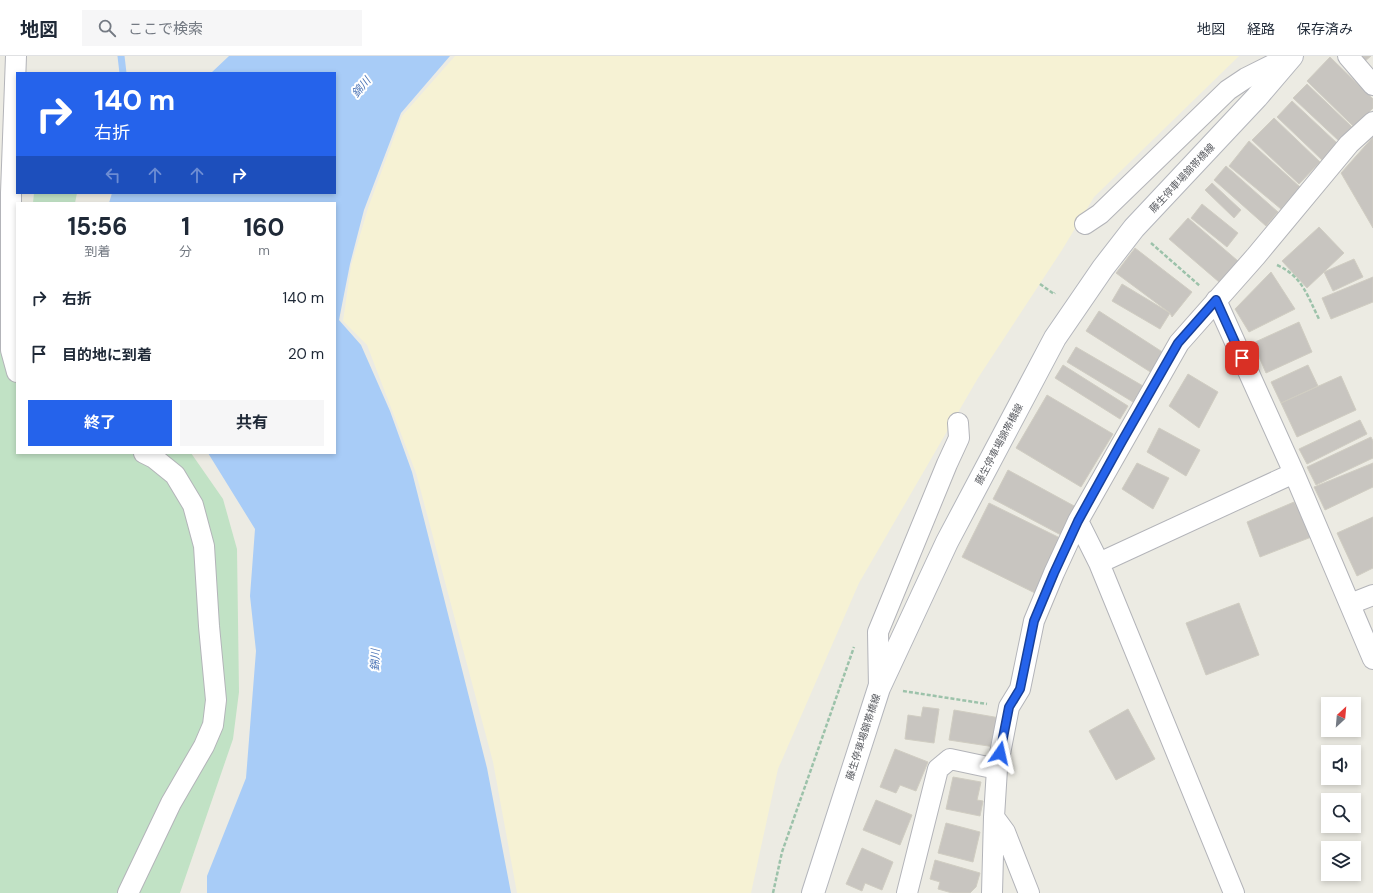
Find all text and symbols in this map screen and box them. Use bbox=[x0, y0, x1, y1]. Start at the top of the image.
search box bbox=[82, 10, 362, 46]
text: 地図 bbox=[20, 17, 58, 42]
icon: search bbox=[96, 17, 118, 39]
text: ここで検索 bbox=[128, 19, 203, 39]
text: 地図 bbox=[1197, 20, 1225, 38]
text: 経路 bbox=[1247, 20, 1275, 38]
text: 保存済み bbox=[1297, 20, 1353, 38]
water label: 錦川 bbox=[349, 73, 374, 100]
text: 140 m bbox=[94, 82, 175, 119]
icon: right bbox=[28, 88, 80, 140]
text: 右折 bbox=[94, 121, 130, 145]
street label: 藤生停車場錦帯橋線 bbox=[1147, 141, 1217, 215]
icon: left bbox=[102, 164, 124, 186]
icon: ahead bbox=[144, 164, 166, 186]
icon: ahead bbox=[186, 164, 208, 186]
icon: right bbox=[228, 164, 250, 186]
text: 15:56 bbox=[68, 211, 127, 242]
text: 1 bbox=[181, 211, 190, 242]
text: 160 bbox=[244, 212, 284, 243]
text: m bbox=[258, 242, 270, 259]
text: 到着 bbox=[84, 243, 111, 260]
text: 分 bbox=[179, 243, 192, 260]
icon: right bbox=[28, 287, 50, 309]
text: 140 m bbox=[283, 288, 324, 308]
text: 右折 bbox=[62, 289, 92, 309]
pin bbox=[1225, 341, 1259, 375]
icon: arrive bbox=[28, 343, 50, 365]
text: 20 m bbox=[288, 344, 324, 364]
text: 目的地に到着 bbox=[62, 345, 152, 365]
icon: arrive bbox=[1231, 347, 1253, 369]
button: 終了 bbox=[28, 400, 172, 446]
button: 共有 bbox=[180, 400, 324, 446]
street label: 藤生停車場錦帯橋線 bbox=[972, 401, 1026, 487]
water label: 錦川 bbox=[368, 648, 382, 671]
street label: 藤生停車場錦帯橋線 bbox=[843, 692, 883, 782]
north arrow bbox=[1321, 697, 1361, 737]
map controls bbox=[1321, 697, 1361, 881]
position arrow bbox=[979, 732, 1021, 774]
button: sound bbox=[1321, 745, 1361, 785]
button: search bbox=[1321, 793, 1361, 833]
button: layers bbox=[1321, 841, 1361, 881]

